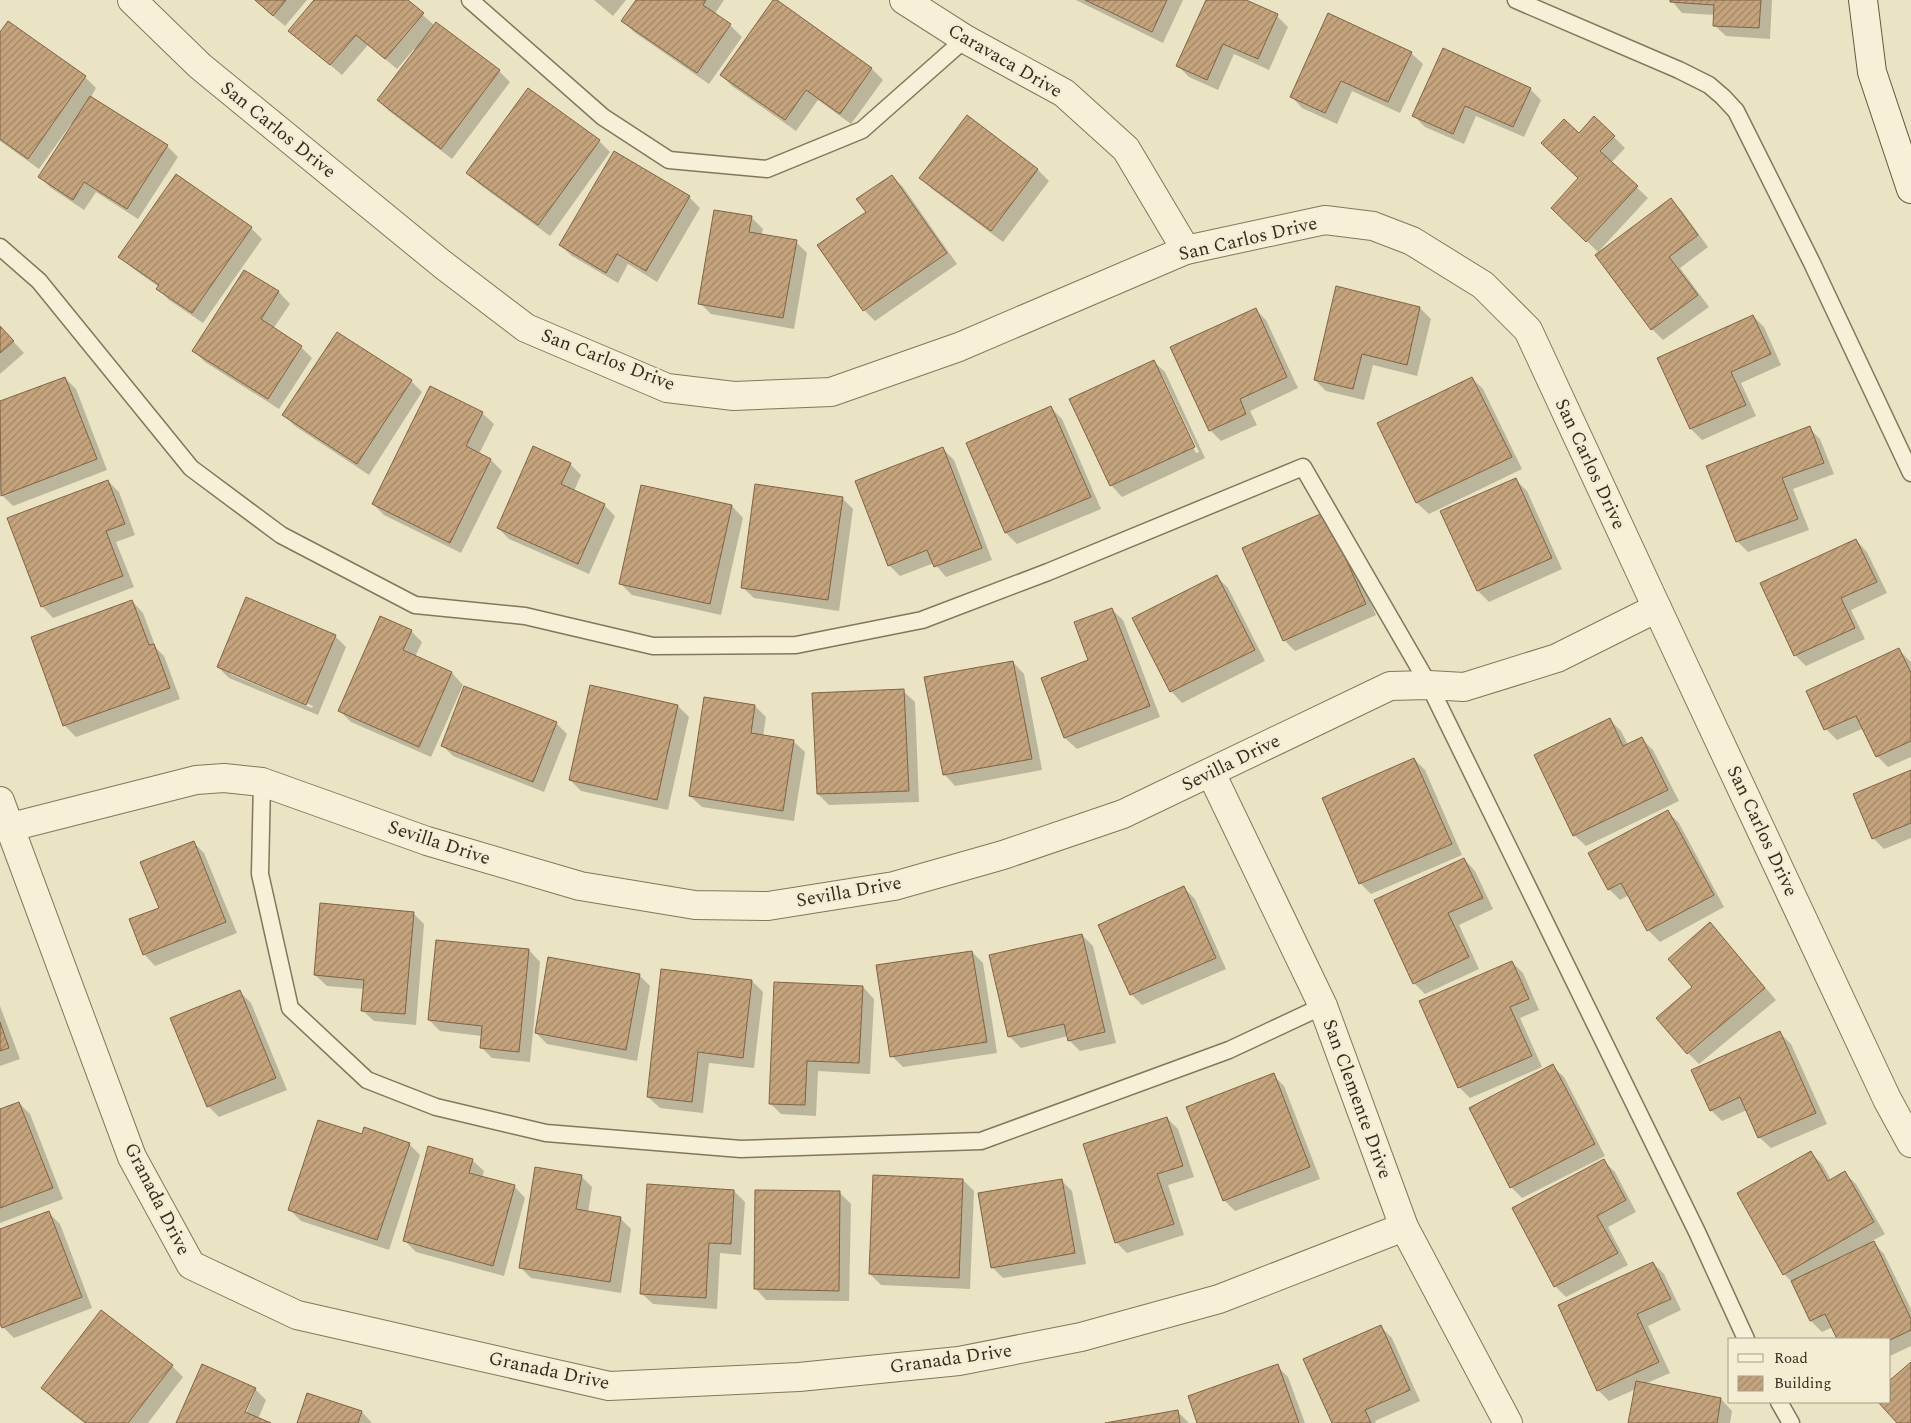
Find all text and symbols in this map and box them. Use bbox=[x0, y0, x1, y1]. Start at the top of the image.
street label: Caravaca Drive bbox=[942, 16, 1068, 106]
street label: San Carlos Drive bbox=[214, 74, 342, 186]
street label: San Carlos Drive bbox=[1176, 209, 1320, 269]
street label: San Carlos Drive bbox=[537, 321, 679, 399]
street label: San Carlos Drive bbox=[1547, 394, 1633, 534]
street label: Sevilla Drive bbox=[1177, 727, 1285, 799]
street label: San Carlos Drive bbox=[1719, 761, 1805, 901]
street label: Sevilla Drive bbox=[384, 813, 494, 873]
street label: Sevilla Drive bbox=[794, 868, 904, 916]
street label: San Clemente Drive bbox=[1315, 1015, 1399, 1183]
street label: Granada Drive bbox=[116, 1138, 198, 1260]
street label: Granada Drive bbox=[888, 1336, 1014, 1382]
legend bbox=[1728, 1338, 1891, 1403]
street label: Granada Drive bbox=[486, 1344, 612, 1398]
text: Road bbox=[1774, 1347, 1808, 1370]
text: Building bbox=[1774, 1372, 1831, 1395]

